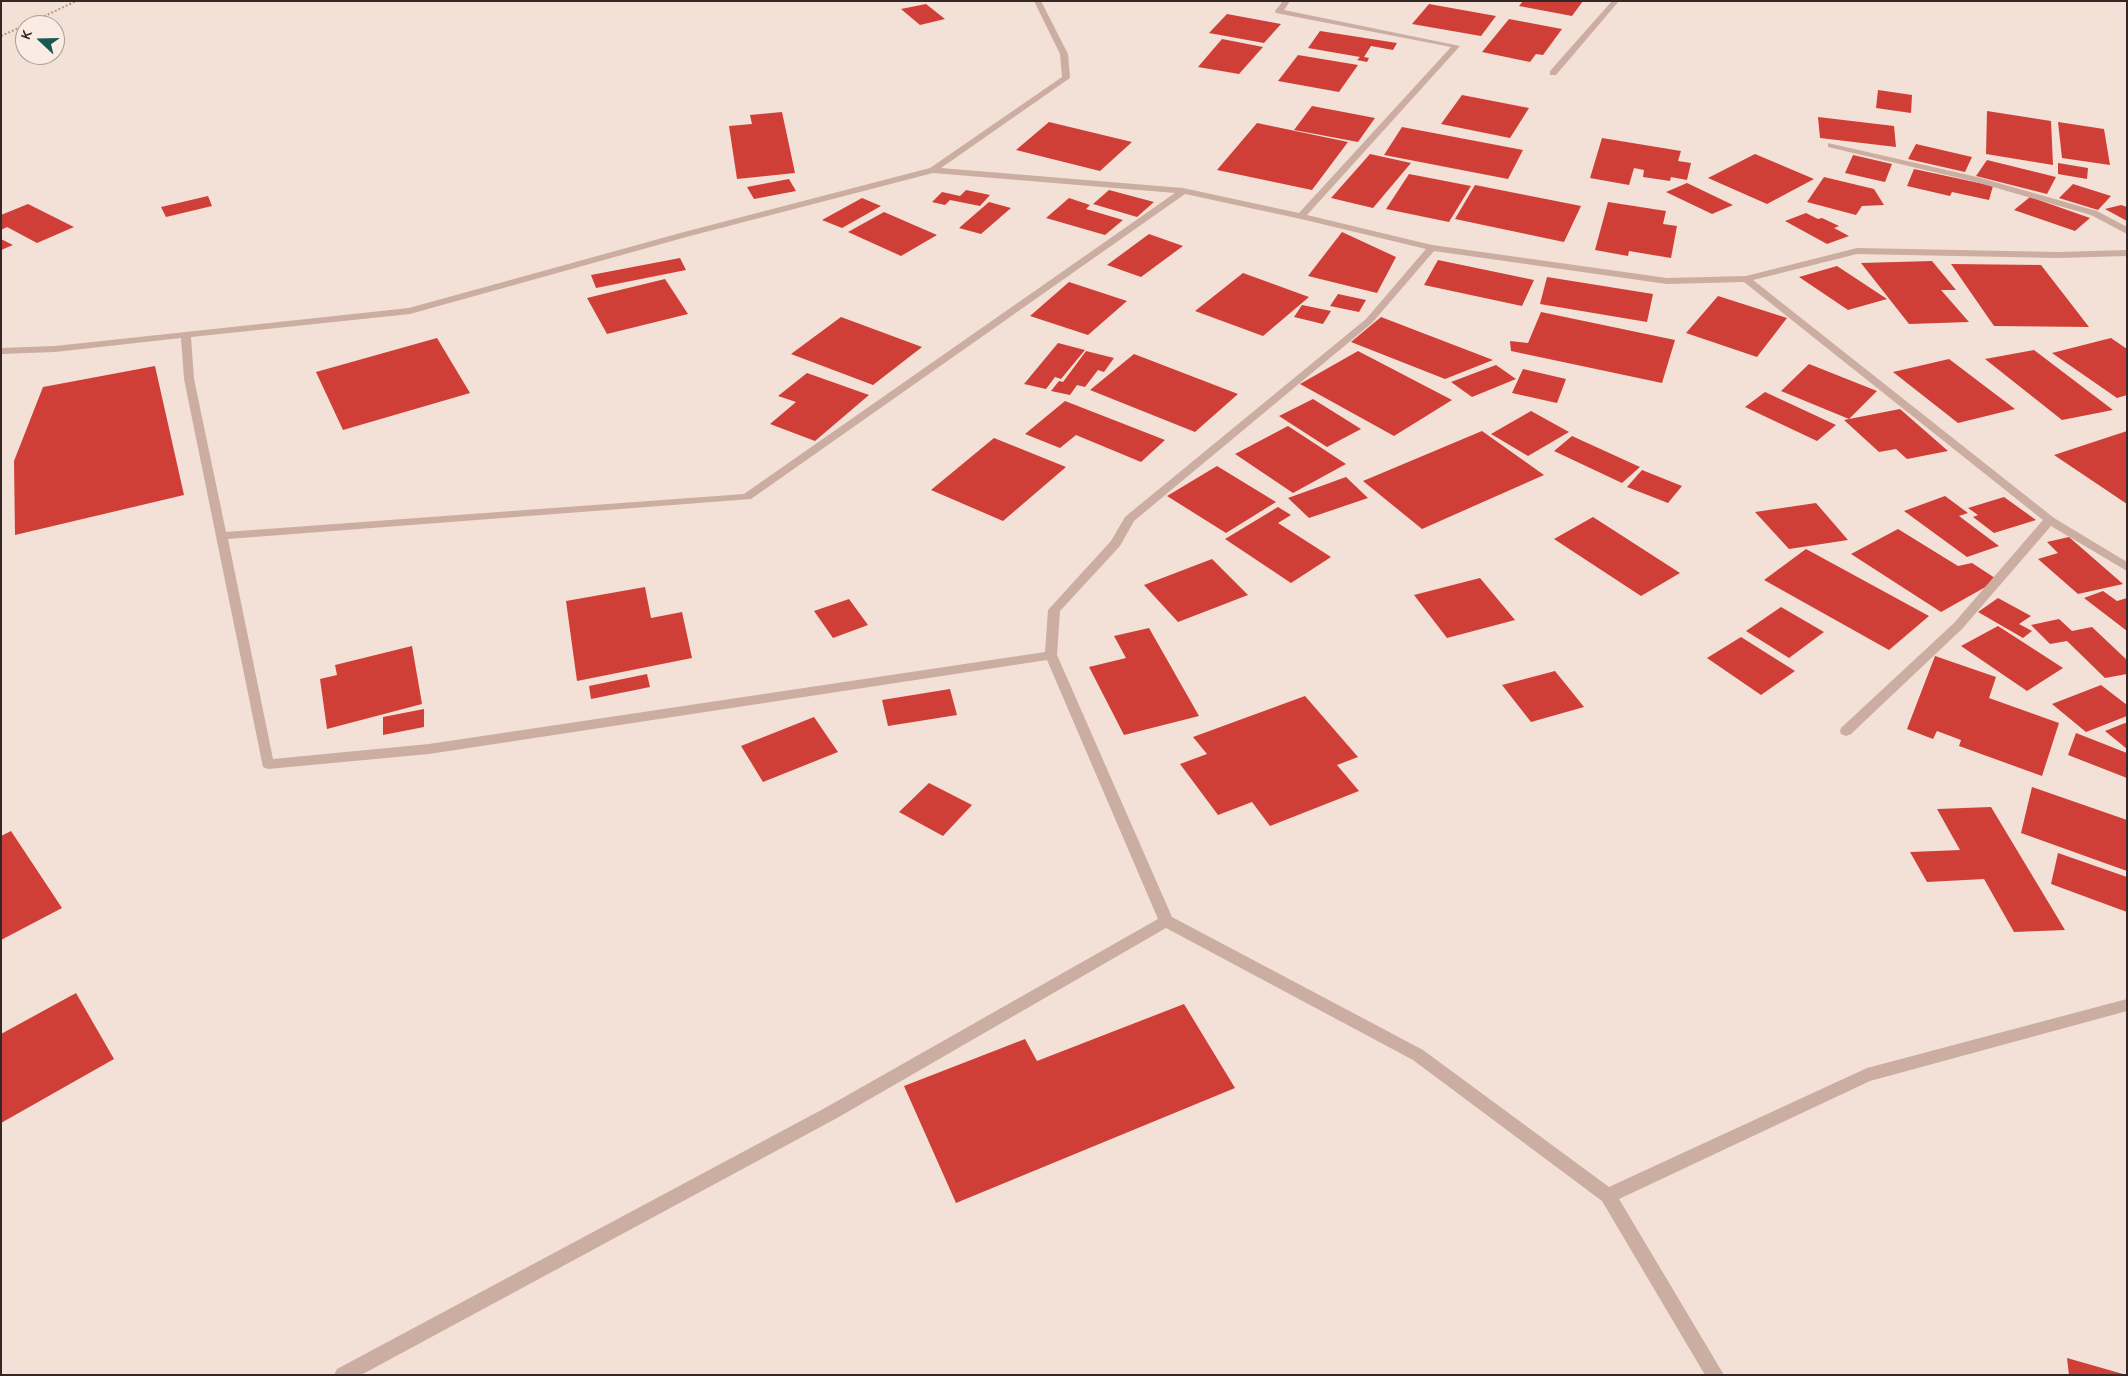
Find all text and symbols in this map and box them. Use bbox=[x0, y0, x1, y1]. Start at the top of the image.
north arrow bbox=[15, 15, 65, 65]
text: K bbox=[17, 27, 36, 42]

